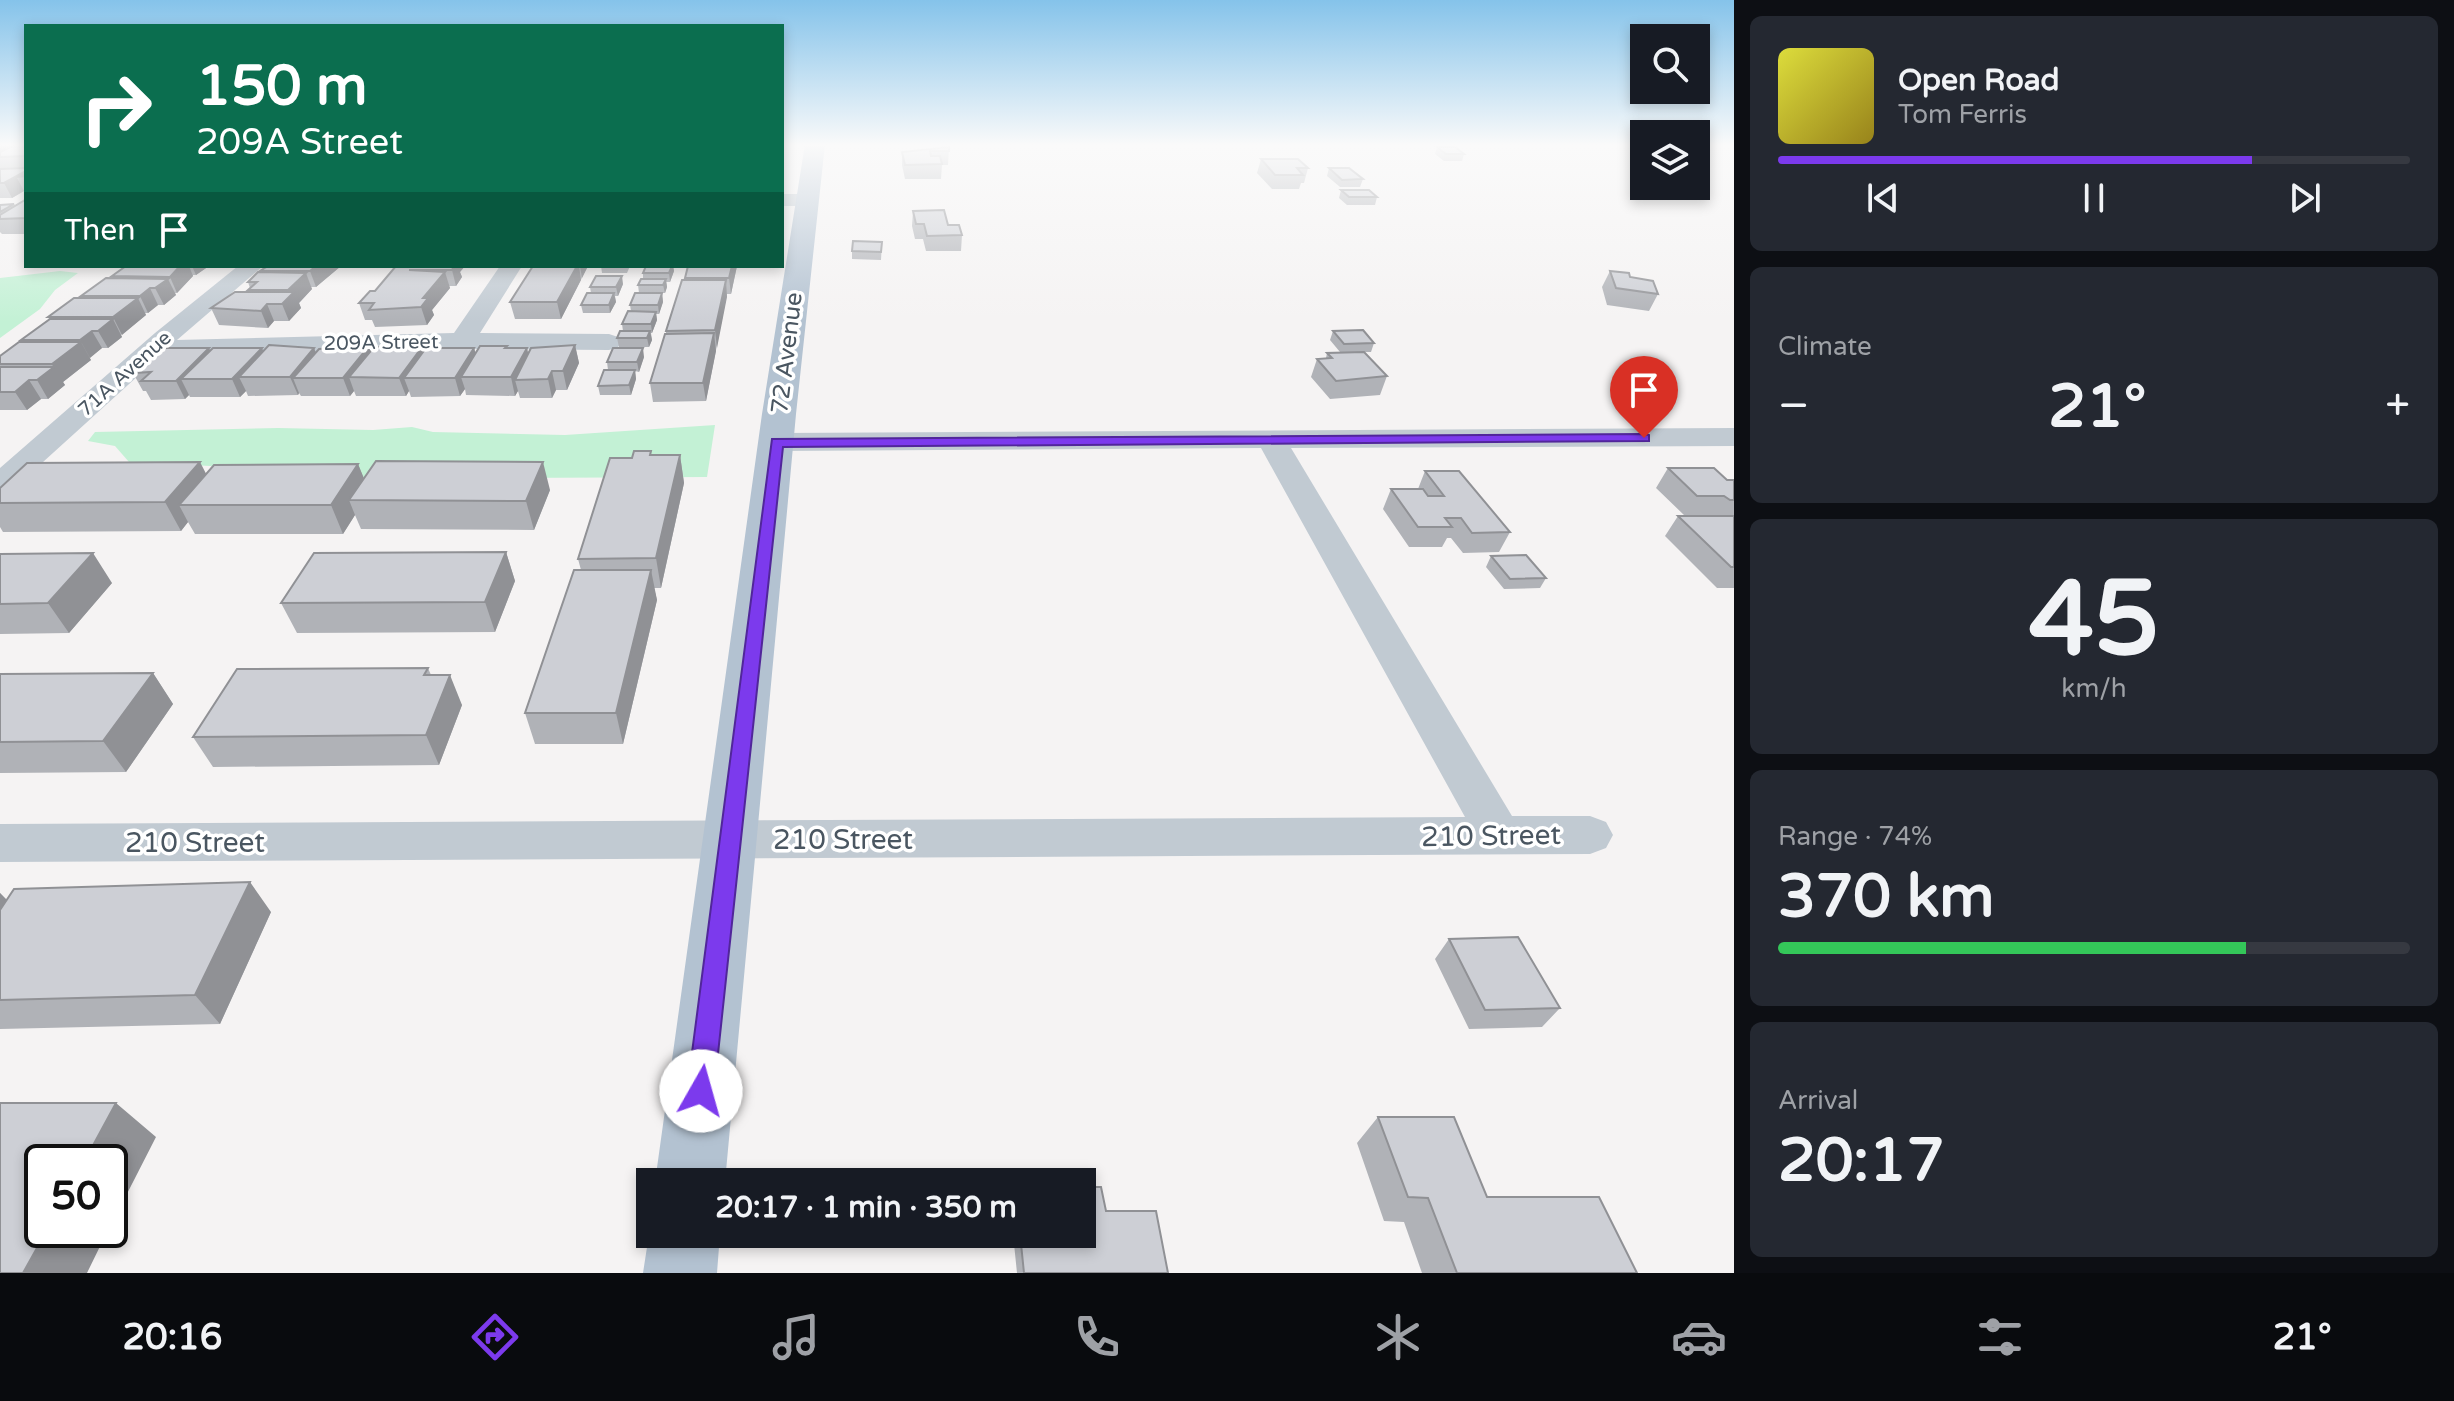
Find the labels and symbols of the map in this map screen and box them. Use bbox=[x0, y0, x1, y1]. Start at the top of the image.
street label: 72 Avenue bbox=[765, 291, 809, 415]
street label: 71A Avenue bbox=[74, 326, 176, 422]
street label: 209A Street bbox=[323, 330, 439, 356]
pin bbox=[1610, 356, 1678, 438]
street label: 210 Street bbox=[1421, 818, 1562, 854]
street label: 210 Street bbox=[773, 823, 913, 857]
street label: 210 Street bbox=[125, 826, 265, 860]
position arrow bbox=[659, 1049, 743, 1133]
speed limit sign: 50 bbox=[24, 1144, 128, 1248]

